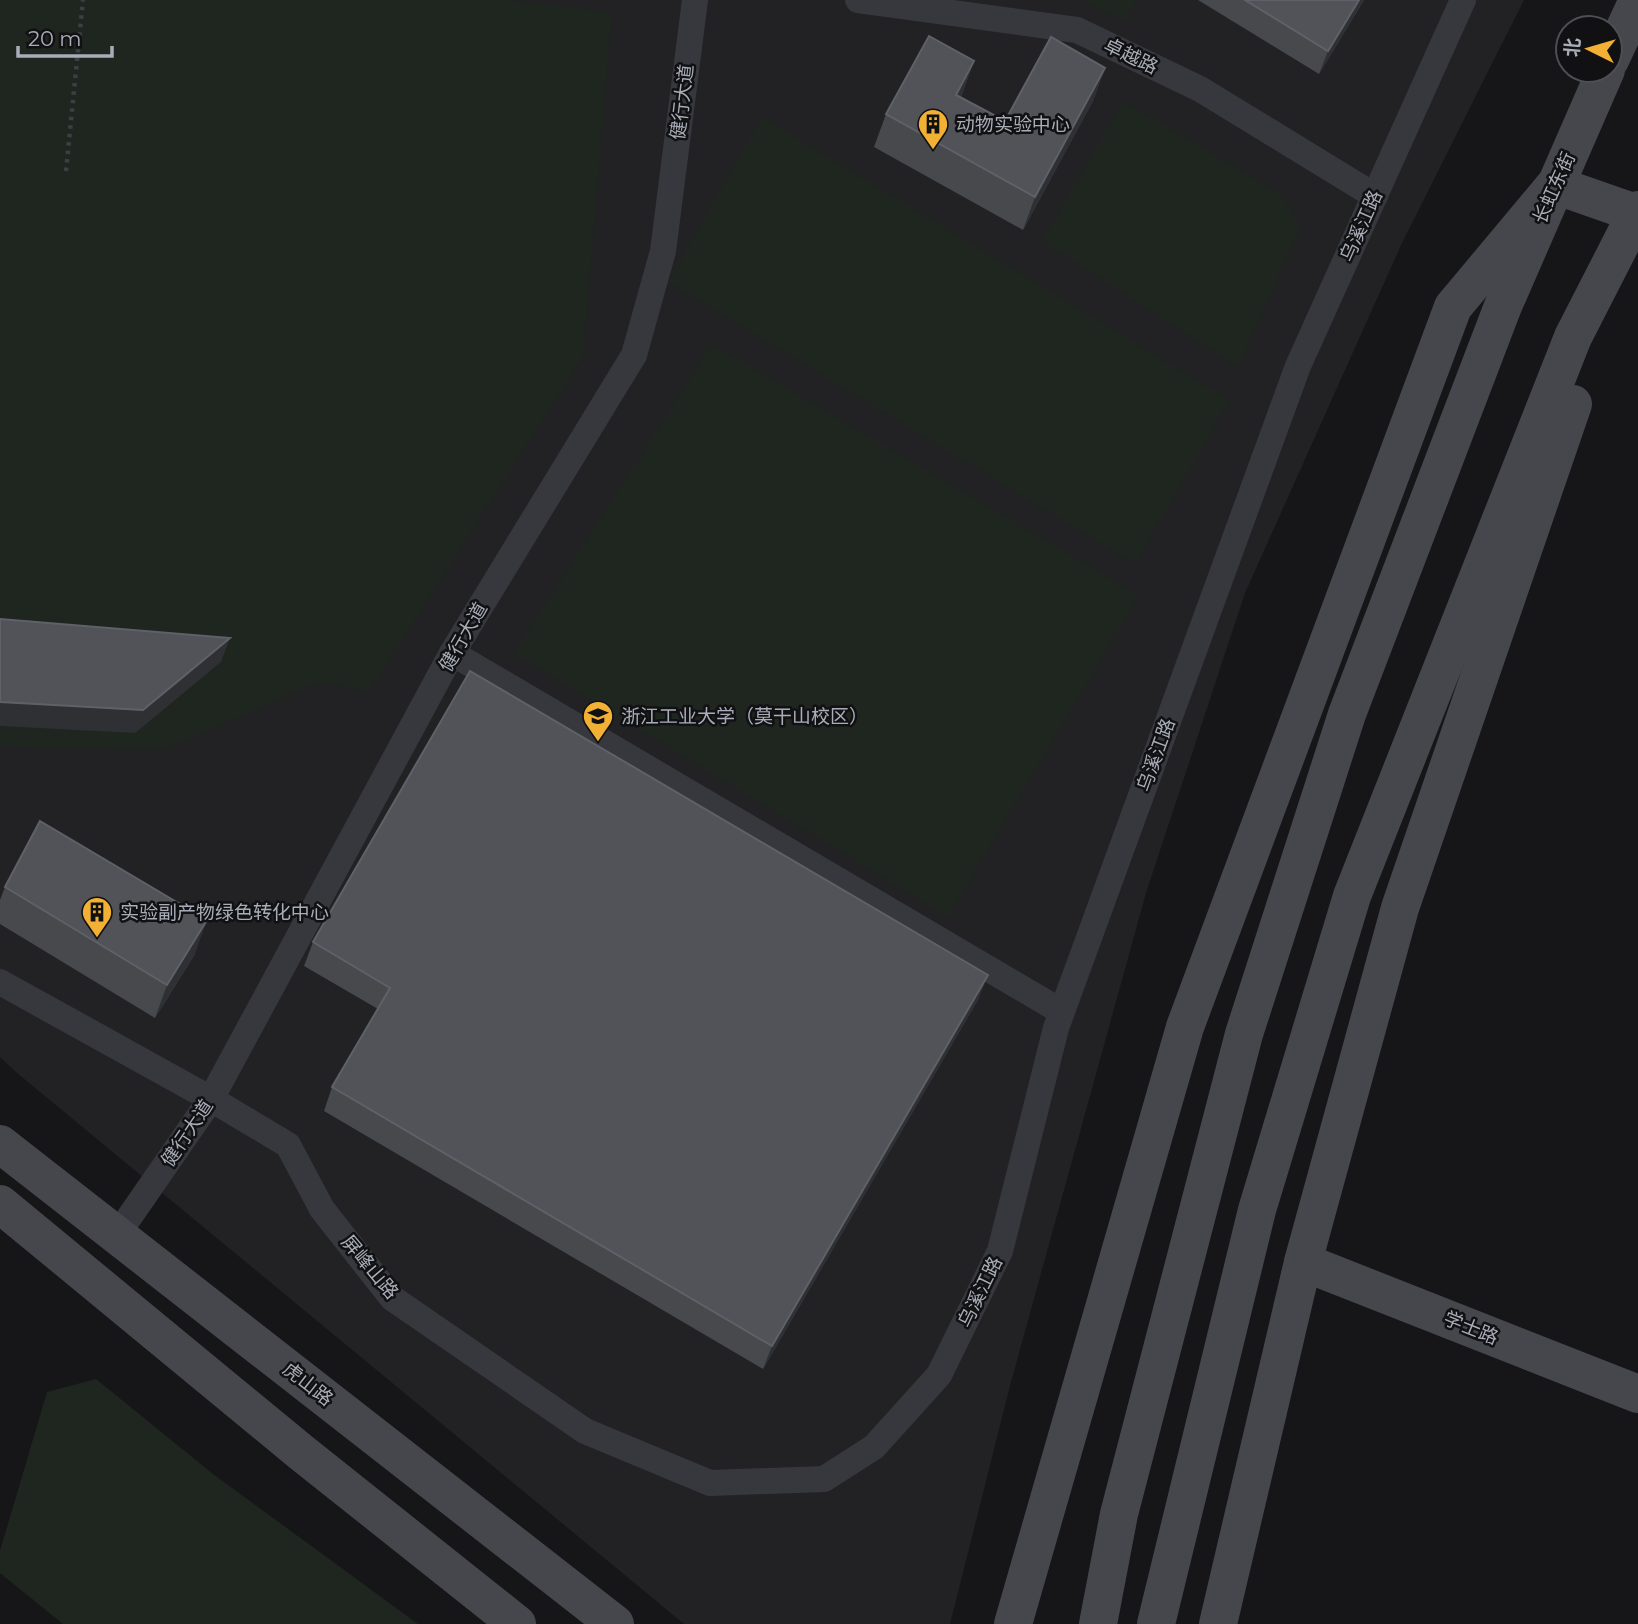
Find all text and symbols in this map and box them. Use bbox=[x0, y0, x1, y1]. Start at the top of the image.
scale bar bbox=[18, 14, 112, 58]
north arrow bbox=[1554, 14, 1624, 84]
text: 20 m bbox=[28, 26, 82, 51]
street label: 卓越路 bbox=[1100, 33, 1162, 79]
text: 北 bbox=[1560, 37, 1585, 58]
street label: 健行大道 bbox=[666, 63, 698, 141]
building icon: 动物实验中心 bbox=[916, 107, 950, 151]
place label: 动物实验中心 bbox=[956, 113, 1070, 136]
street label: 长虹东街 bbox=[1528, 149, 1580, 227]
street label: 乌溪江路 bbox=[1335, 187, 1387, 265]
street label: 健行大道 bbox=[434, 598, 492, 676]
school or university icon: 浙江工业大学（莫干山校区） bbox=[581, 699, 615, 743]
place label: 浙江工业大学（莫干山校区） bbox=[621, 705, 868, 728]
street label: 乌溪江路 bbox=[1132, 715, 1180, 795]
building icon: 实验副产物绿色转化中心 bbox=[80, 895, 114, 939]
place label: 实验副产物绿色转化中心 bbox=[120, 901, 329, 924]
street label: 健行大道 bbox=[156, 1095, 218, 1171]
street label: 屏峰山路 bbox=[337, 1230, 403, 1304]
street label: 乌溪江路 bbox=[953, 1253, 1007, 1331]
street label: 学士路 bbox=[1440, 1307, 1502, 1349]
street label: 虎山路 bbox=[278, 1357, 338, 1411]

